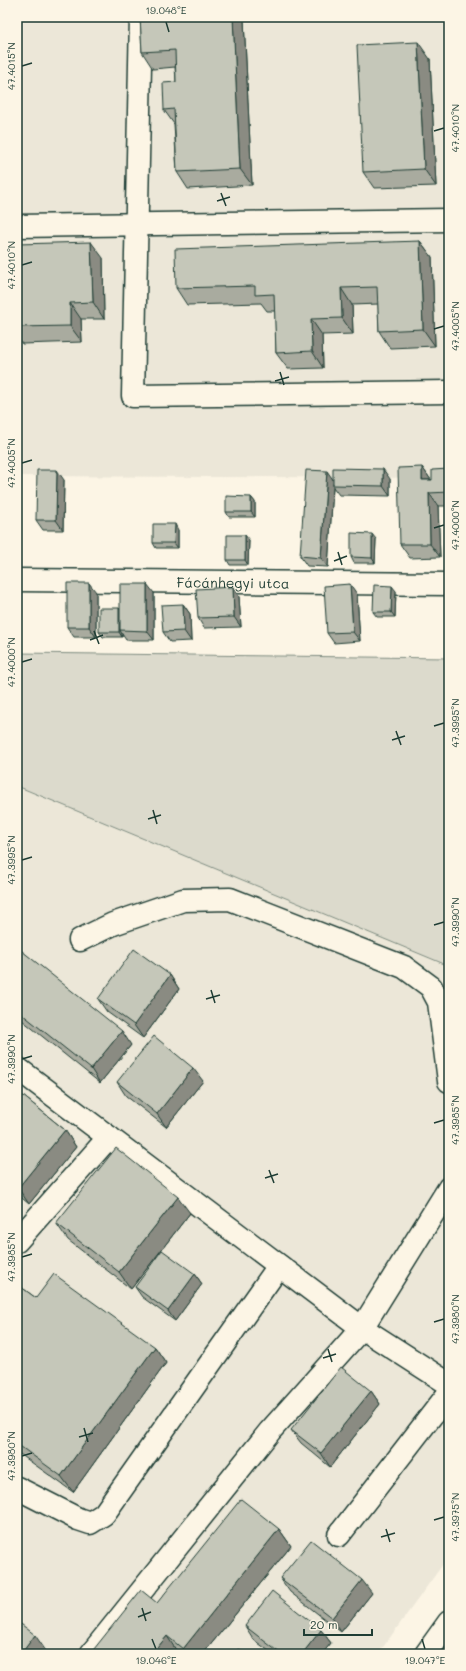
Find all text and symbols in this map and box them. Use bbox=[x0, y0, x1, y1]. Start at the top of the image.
text: 19.048°E bbox=[145, 3, 187, 17]
text: 47.4015°N bbox=[4, 42, 18, 90]
text: 47.4010°N bbox=[448, 104, 462, 152]
text: 47.4010°N bbox=[4, 241, 18, 289]
text: 47.4005°N bbox=[448, 301, 462, 351]
text: 47.4005°N bbox=[4, 438, 18, 488]
text: 47.4000°N bbox=[448, 500, 462, 550]
street label: Fácánhegyi utca bbox=[176, 572, 290, 592]
text: 47.4000°N bbox=[4, 637, 18, 687]
text: 47.3995°N bbox=[448, 698, 462, 748]
text: 47.3995°N bbox=[4, 835, 18, 885]
text: 47.3990°N bbox=[448, 897, 462, 947]
text: 47.3990°N bbox=[4, 1034, 18, 1084]
text: 47.3985°N bbox=[448, 1095, 462, 1145]
text: 47.3985°N bbox=[4, 1232, 18, 1282]
text: 47.3980°N bbox=[448, 1294, 462, 1344]
text: 47.3980°N bbox=[4, 1431, 18, 1481]
text: 47.3975°N bbox=[448, 1493, 462, 1541]
scale bar bbox=[304, 1611, 372, 1637]
text: 20 m bbox=[310, 1616, 338, 1632]
text: 19.046°E bbox=[136, 1653, 177, 1667]
text: 19.047°E bbox=[405, 1653, 446, 1667]

